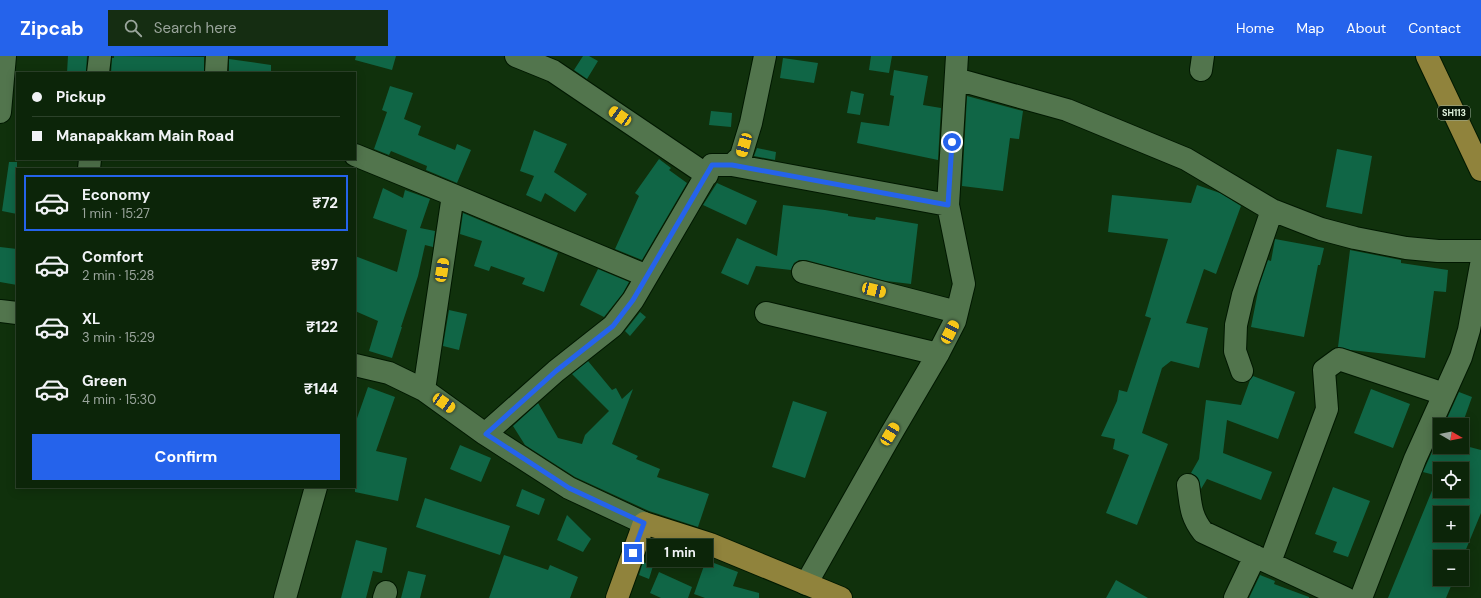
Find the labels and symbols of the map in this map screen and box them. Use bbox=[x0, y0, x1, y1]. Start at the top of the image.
car bbox=[607, 104, 633, 128]
road number: SH113 bbox=[1438, 106, 1470, 120]
car bbox=[735, 132, 753, 158]
route start bbox=[943, 133, 961, 151]
car bbox=[434, 257, 450, 283]
car bbox=[861, 281, 887, 299]
car bbox=[939, 319, 961, 345]
car bbox=[431, 391, 457, 415]
north arrow bbox=[1433, 418, 1469, 454]
car bbox=[879, 421, 901, 447]
callout: 1 min bbox=[647, 539, 713, 567]
route end bbox=[624, 544, 642, 562]

